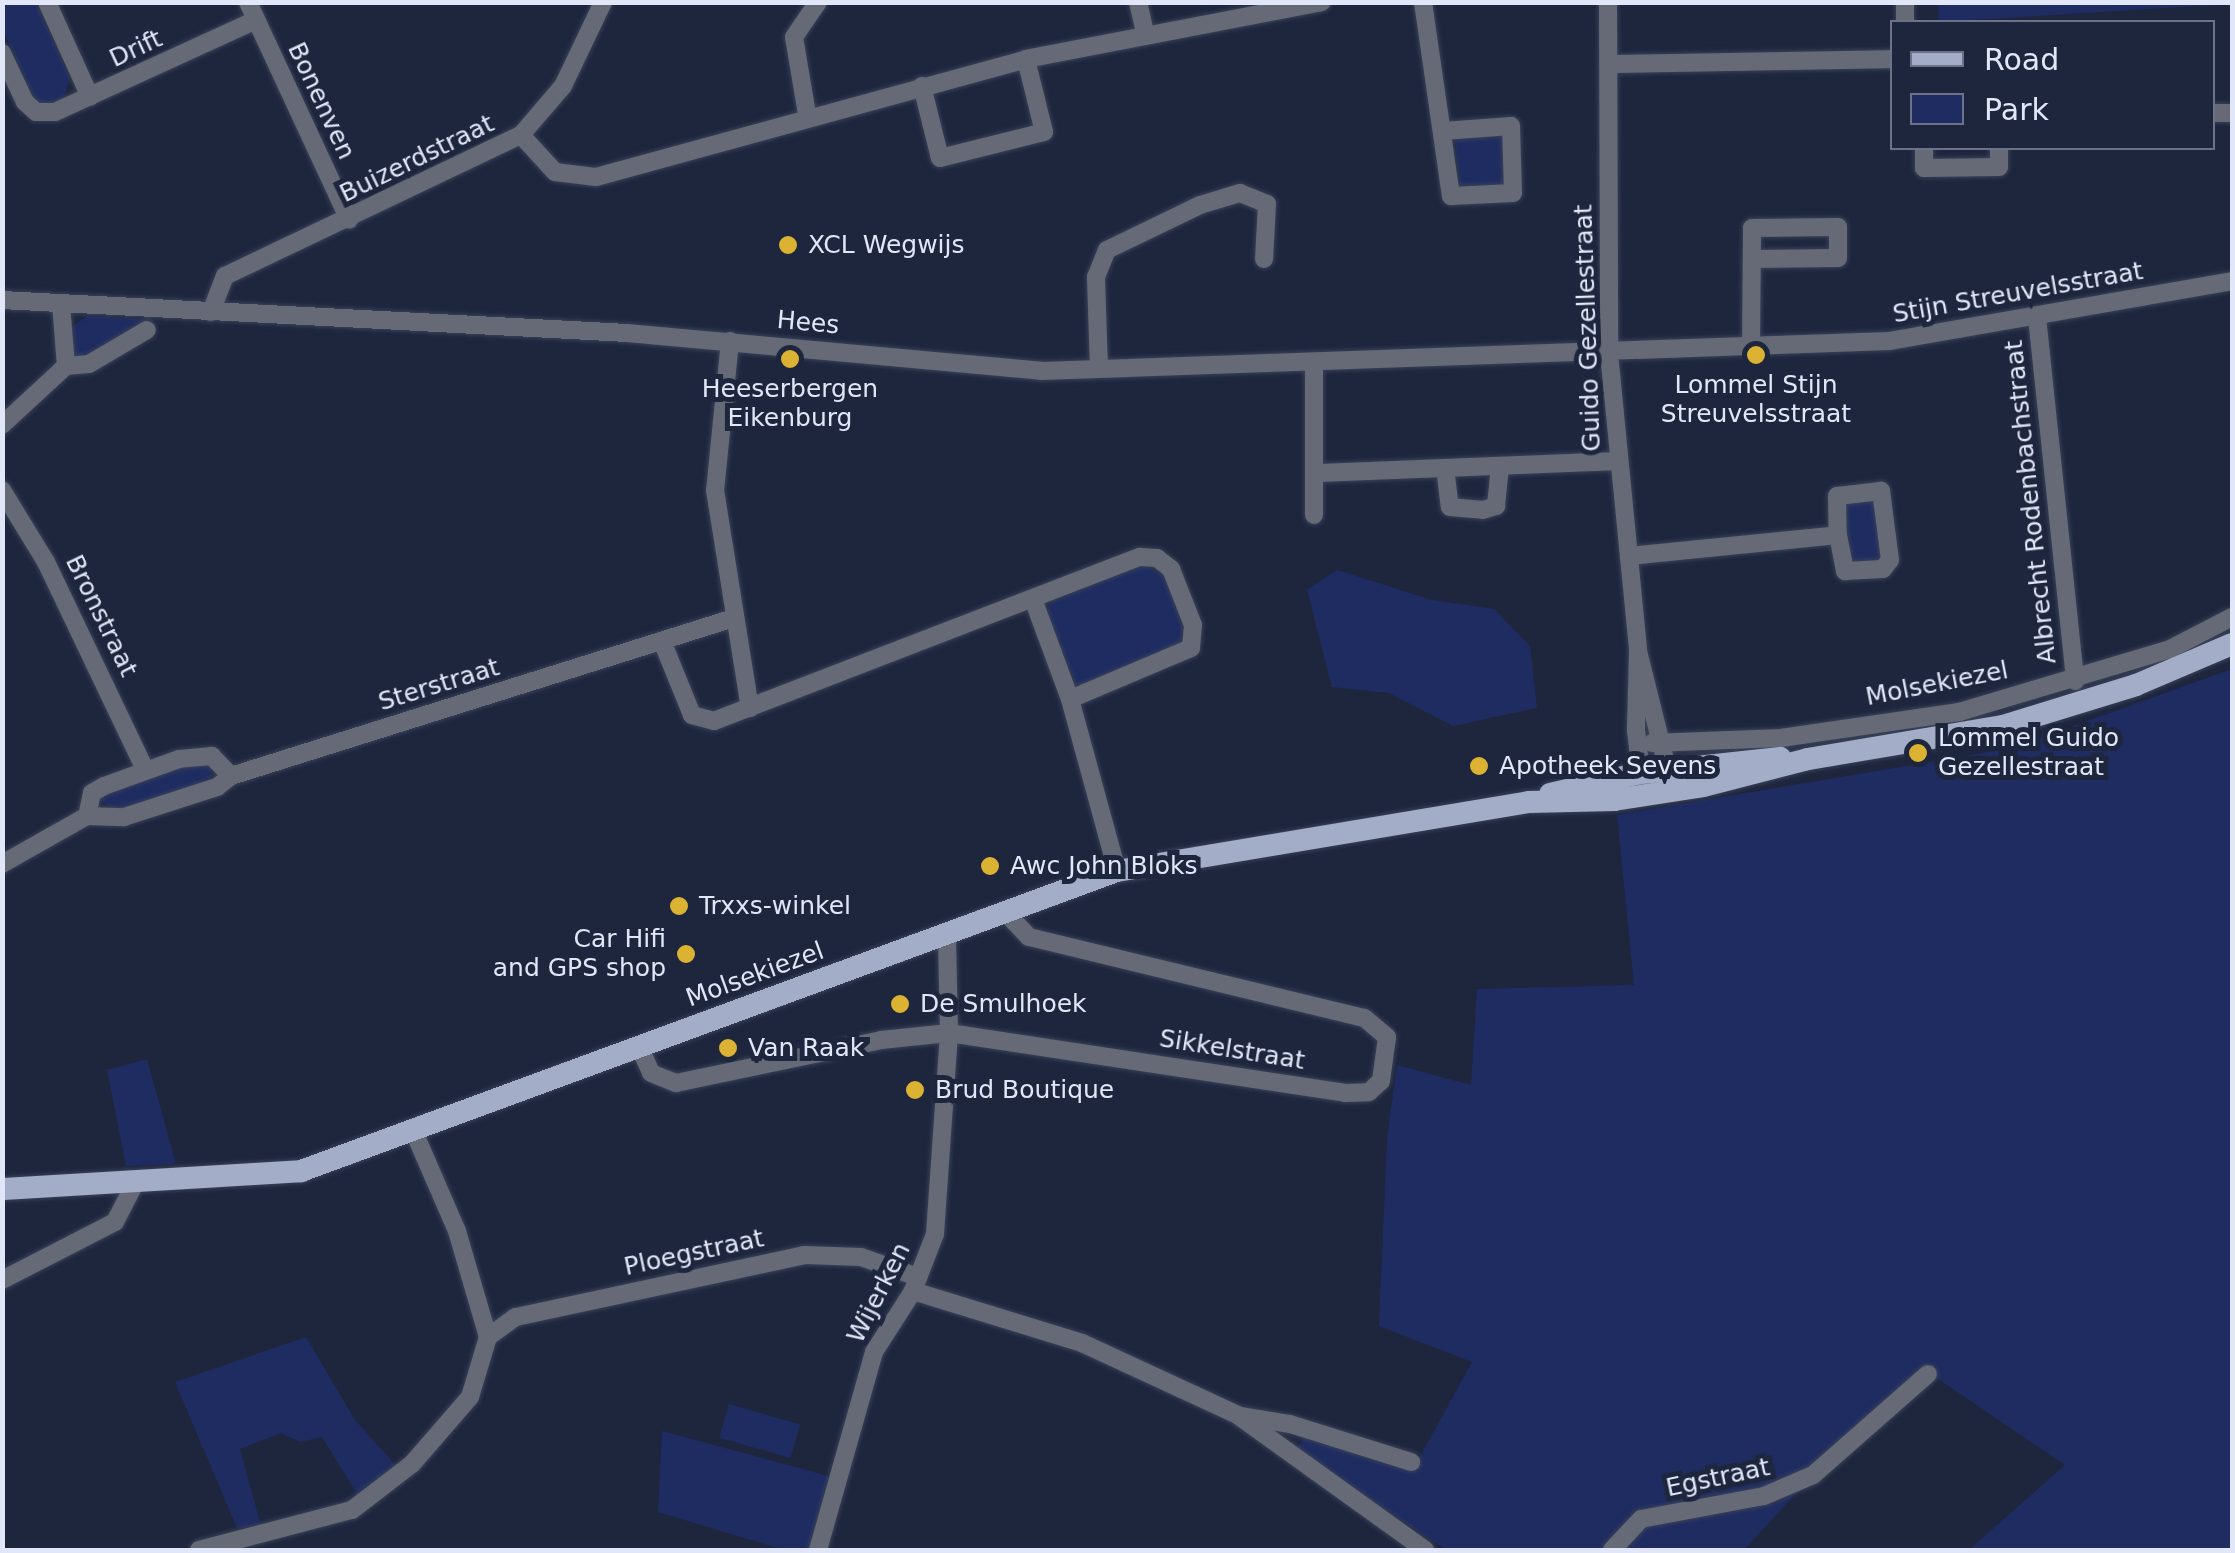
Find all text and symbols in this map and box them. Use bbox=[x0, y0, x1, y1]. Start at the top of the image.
legend bbox=[1890, 20, 2215, 150]
street label: Drift bbox=[105, 24, 167, 74]
street label: Bonenven bbox=[281, 38, 361, 164]
text: Road bbox=[1984, 42, 2059, 77]
text: Park bbox=[1984, 92, 2049, 127]
street label: Buizerdstraat bbox=[335, 109, 499, 209]
street label: Guido Gezellestraat bbox=[1569, 204, 1607, 452]
place label: XCL Wegwijs bbox=[808, 230, 965, 260]
marker: XCL Wegwijs bbox=[777, 234, 799, 256]
street label: Stijn Streuvelsstraat bbox=[1890, 256, 2146, 330]
street label: Hees bbox=[776, 305, 840, 341]
street label: Albrecht Rodenbachstraat bbox=[1999, 339, 2063, 665]
marker: Lommel Stijn Streuvelsstraat bbox=[1745, 344, 1767, 366]
marker: Heeserbergen Eikenburg bbox=[779, 348, 801, 370]
place label: Lommel Stijn Streuvelsstraat bbox=[1661, 371, 1851, 430]
place label: Heeserbergen Eikenburg bbox=[702, 375, 878, 434]
street label: Bronstraat bbox=[59, 550, 143, 682]
street label: Sterstraat bbox=[375, 652, 503, 718]
street label: Molsekiezel bbox=[1863, 655, 2011, 713]
place label: Lommel Guido Gezellestraat bbox=[1938, 724, 2119, 783]
marker: Lommel Guido Gezellestraat bbox=[1907, 742, 1929, 764]
place label: Apotheek Sevens bbox=[1499, 751, 1716, 781]
marker: Apotheek Sevens bbox=[1468, 755, 1490, 777]
place label: Awc John Bloks bbox=[1010, 851, 1197, 881]
marker: Awc John Bloks bbox=[979, 855, 1001, 877]
place label: Trxxs-winkel bbox=[699, 891, 851, 921]
marker: Trxxs-winkel bbox=[668, 895, 690, 917]
place label: Car Hifi and GPS shop bbox=[493, 925, 666, 984]
street label: Molsekiezel bbox=[682, 936, 828, 1014]
marker: Car Hifi and GPS shop bbox=[675, 943, 697, 965]
place label: De Smulhoek bbox=[920, 989, 1087, 1019]
marker: De Smulhoek bbox=[889, 993, 911, 1015]
street label: Sikkelstraat bbox=[1157, 1024, 1307, 1076]
place label: Van Raak bbox=[748, 1033, 864, 1063]
marker: Van Raak bbox=[717, 1037, 739, 1059]
place label: Brud Boutique bbox=[935, 1075, 1114, 1105]
marker: Brud Boutique bbox=[904, 1079, 926, 1101]
street label: Ploegstraat bbox=[621, 1224, 767, 1282]
street label: Wijerken bbox=[841, 1238, 917, 1348]
street label: Egstraat bbox=[1663, 1452, 1773, 1504]

